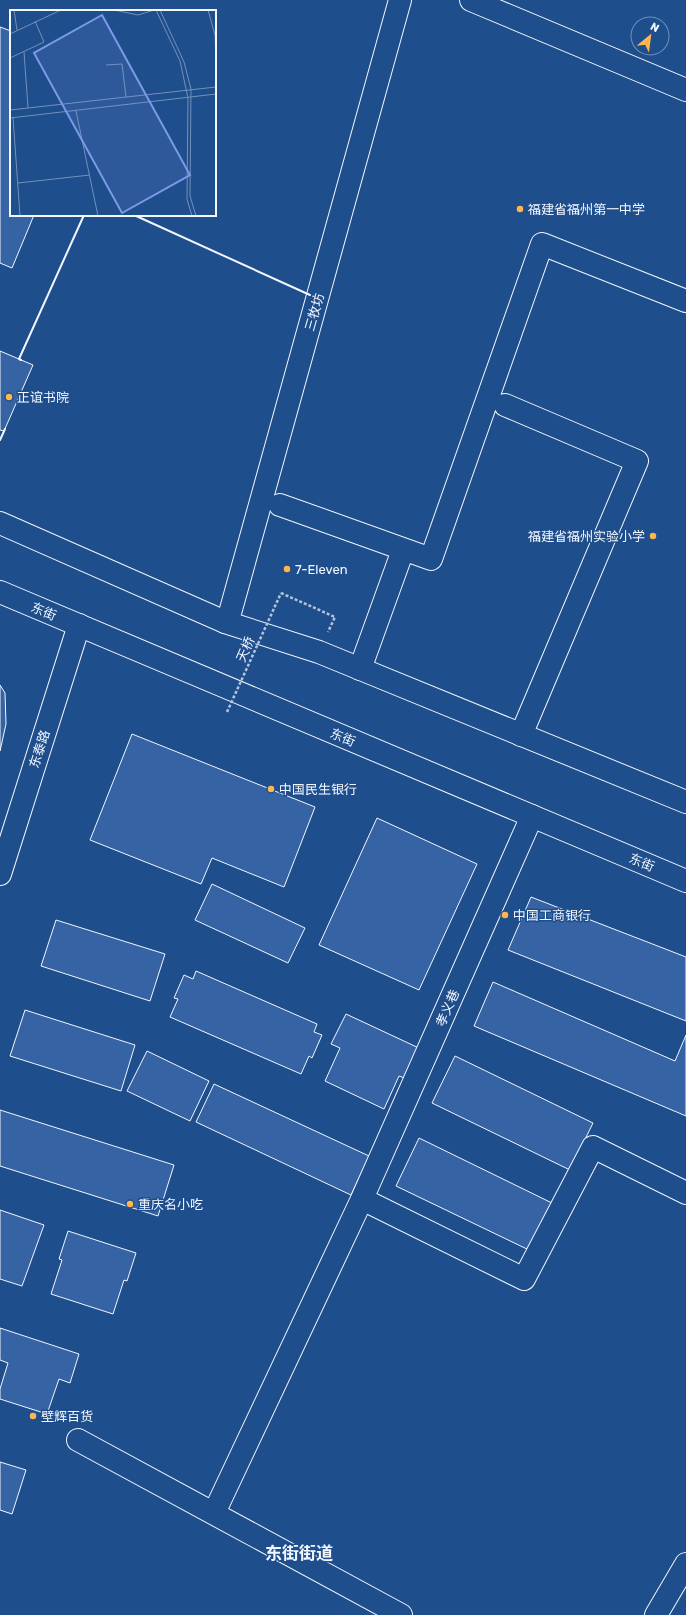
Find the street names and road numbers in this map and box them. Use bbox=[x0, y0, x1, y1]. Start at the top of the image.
street label: 三牧坊 bbox=[302, 291, 327, 333]
street label: 东街 bbox=[29, 599, 59, 623]
street label: 天桥 bbox=[233, 634, 258, 664]
street label: 东街 bbox=[328, 725, 358, 749]
street label: 东泰路 bbox=[26, 728, 53, 770]
street label: 东街 bbox=[627, 850, 657, 874]
street label: 孝义巷 bbox=[433, 987, 462, 1029]

